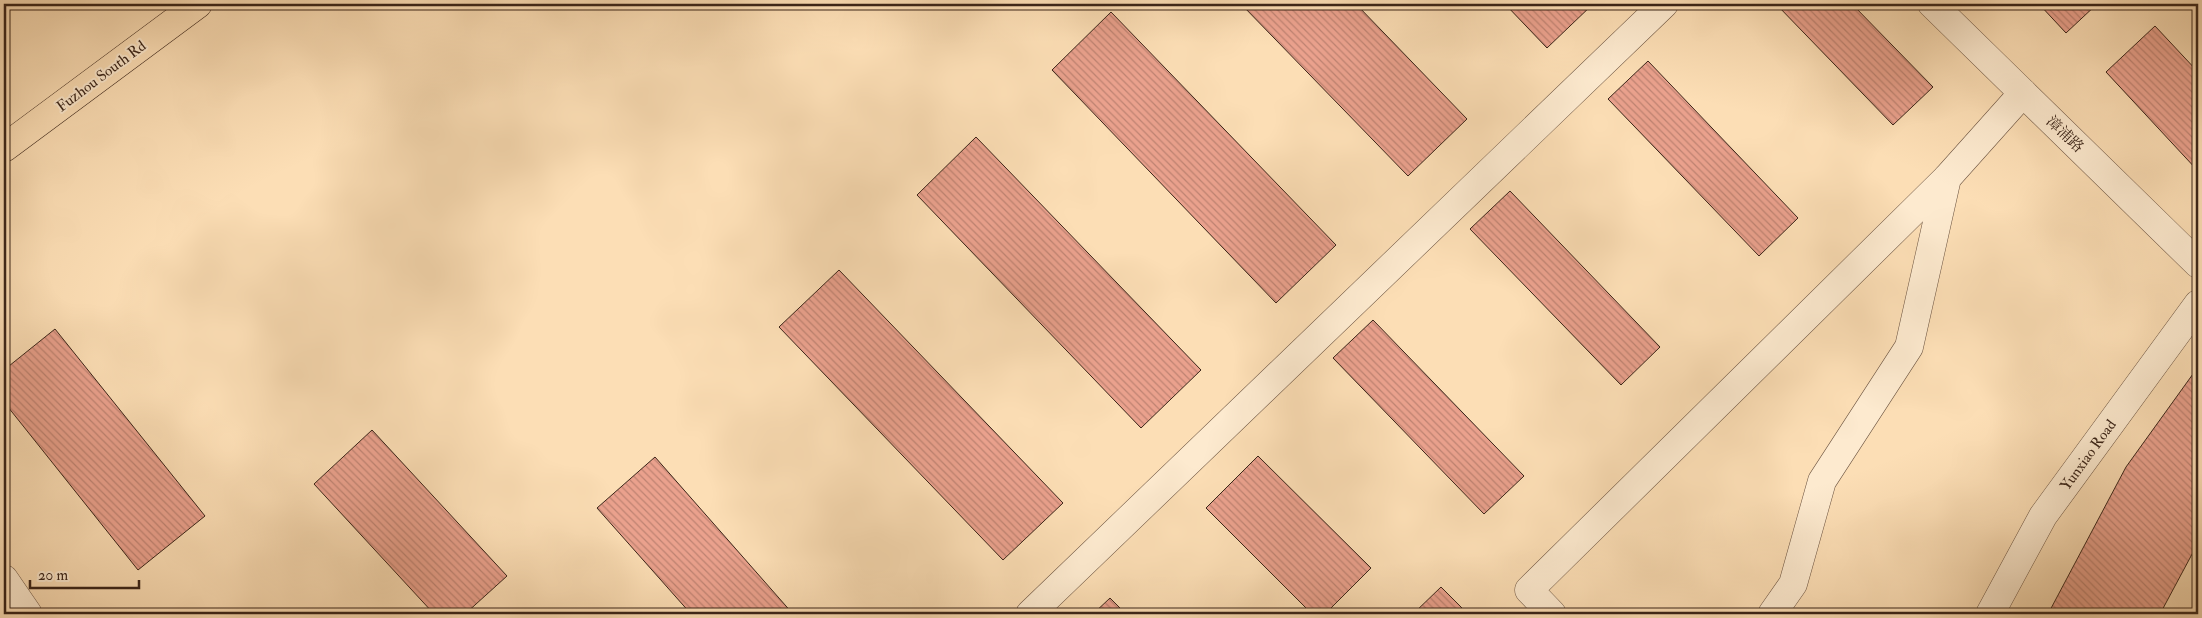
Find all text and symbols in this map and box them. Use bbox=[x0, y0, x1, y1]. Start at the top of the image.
street label: Fuzhou South Rd bbox=[53, 36, 150, 116]
street label: 漳浦路 bbox=[2042, 112, 2087, 157]
street label: Yunxiao Road bbox=[2056, 416, 2121, 495]
scale bar bbox=[30, 558, 139, 590]
text: 20 m bbox=[38, 566, 68, 585]

